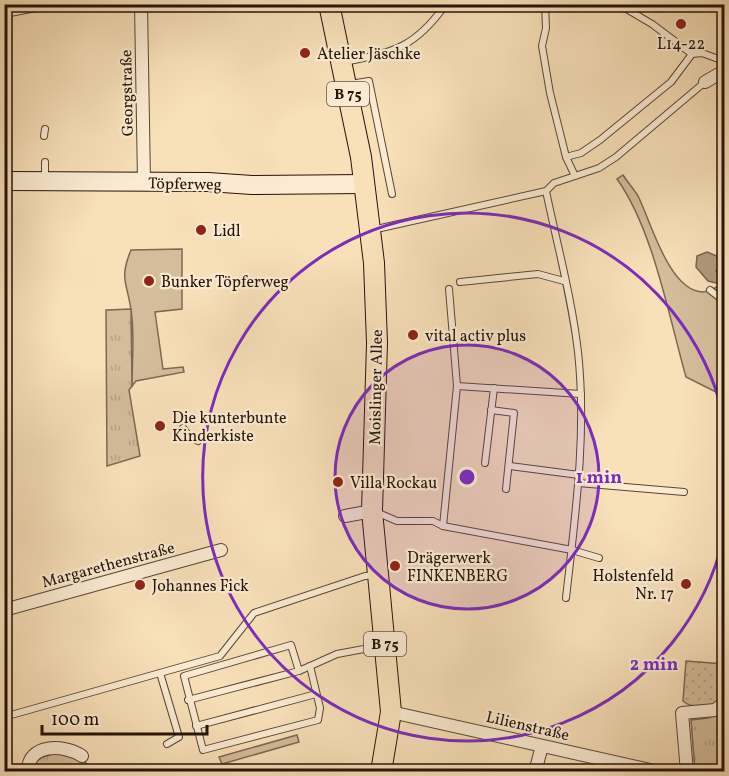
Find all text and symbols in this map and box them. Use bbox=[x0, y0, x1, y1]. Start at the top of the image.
marker: L14-22 bbox=[674, 17, 688, 31]
place label: L14-22 bbox=[657, 34, 705, 56]
place label: Atelier Jäschke bbox=[317, 44, 421, 66]
marker: Atelier Jäschke bbox=[298, 46, 312, 60]
street label: Georgstraße bbox=[116, 49, 140, 137]
road number: B 75 bbox=[327, 82, 369, 106]
street label: Töpferweg bbox=[148, 173, 222, 197]
place label: Lidl bbox=[213, 221, 241, 243]
marker: Lidl bbox=[194, 223, 208, 237]
place label: Bunker Töpferweg bbox=[161, 272, 289, 294]
marker: Bunker Töpferweg bbox=[142, 274, 156, 288]
place label: vital activ plus bbox=[425, 326, 526, 348]
marker: vital activ plus bbox=[406, 328, 420, 342]
street label: Moislinger Allee bbox=[365, 329, 389, 445]
place label: Die kunterbunte Kinderkiste bbox=[172, 408, 287, 448]
marker: Die kunterbunte Kinderkiste bbox=[153, 419, 167, 433]
text: 1 min bbox=[576, 466, 622, 491]
centre of rings bbox=[457, 467, 477, 487]
place label: Villa Rockau bbox=[350, 473, 437, 495]
marker: Villa Rockau bbox=[331, 475, 345, 489]
street label: Margarethenstraße bbox=[40, 538, 177, 594]
place label: Drägerwerk FINKENBERG bbox=[407, 548, 508, 588]
marker: Drägerwerk FINKENBERG bbox=[388, 559, 402, 573]
place label: Holstenfeld Nr. 17 bbox=[593, 566, 674, 606]
place label: Johannes Fick bbox=[152, 576, 249, 598]
marker: Holstenfeld Nr. 17 bbox=[679, 577, 693, 591]
marker: Johannes Fick bbox=[133, 578, 147, 592]
road number: B 75 bbox=[364, 632, 406, 656]
text: 2 min bbox=[630, 653, 678, 678]
scale bar bbox=[42, 698, 207, 736]
street label: Lilienstraße bbox=[484, 707, 571, 747]
text: 100 m bbox=[51, 708, 100, 733]

